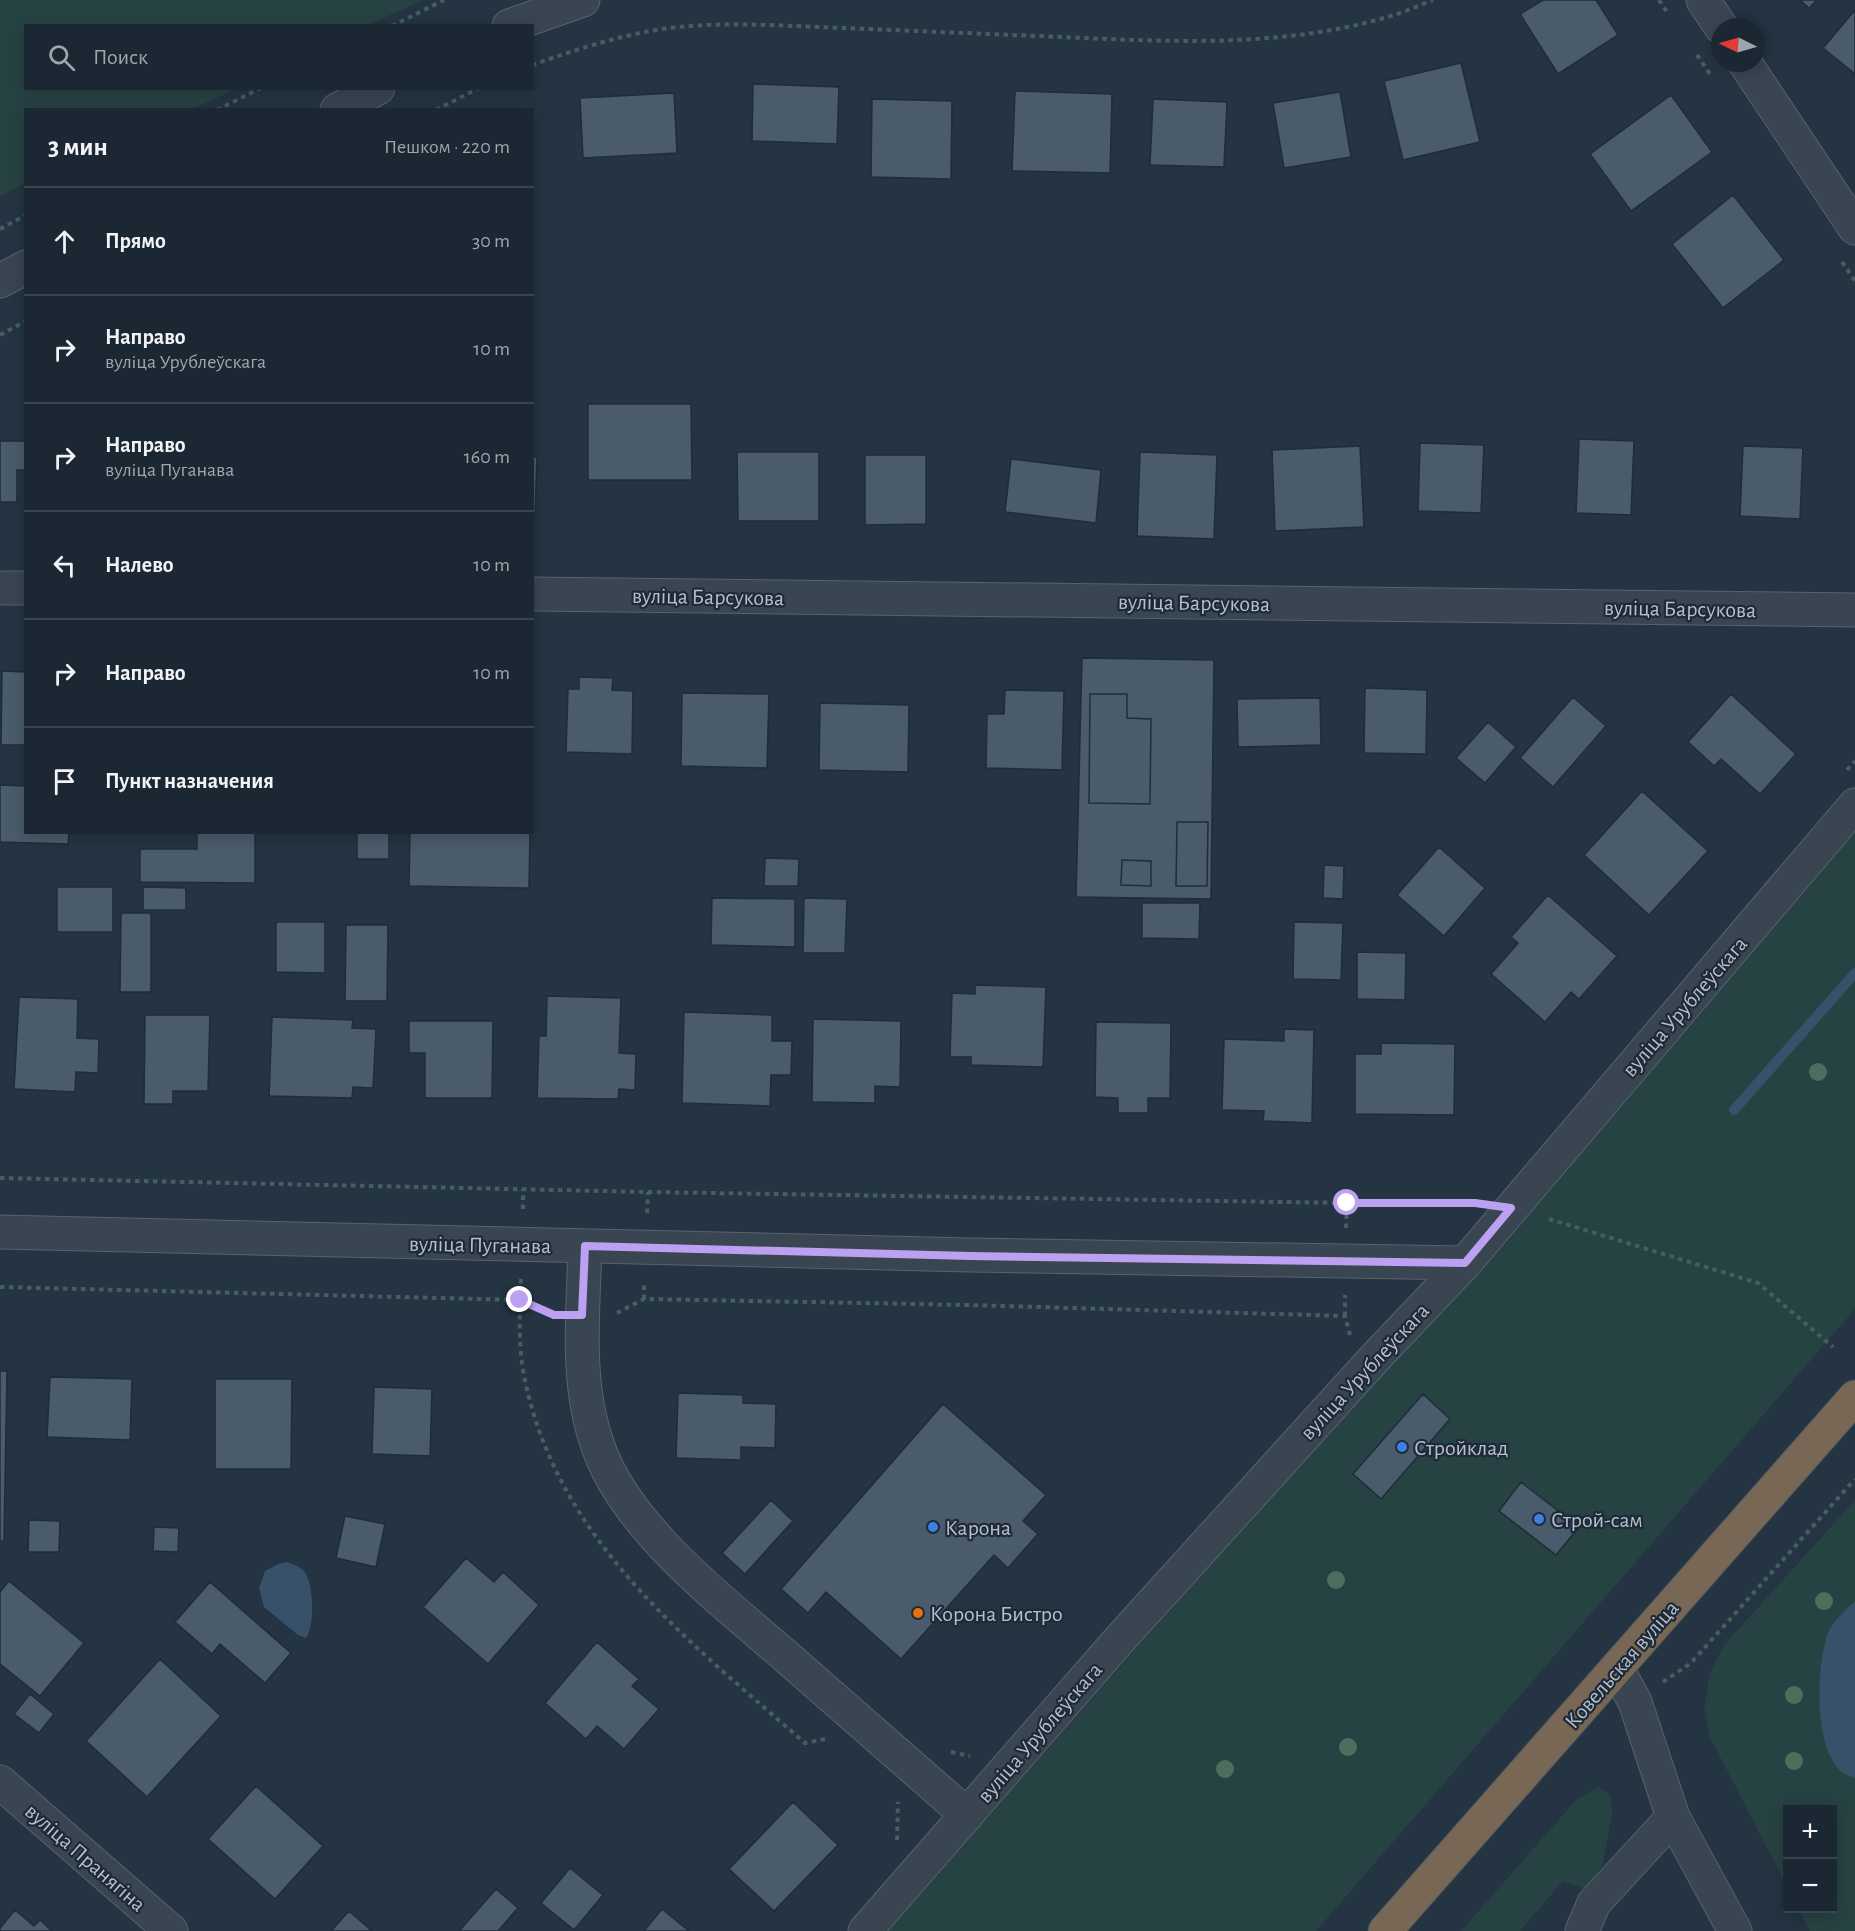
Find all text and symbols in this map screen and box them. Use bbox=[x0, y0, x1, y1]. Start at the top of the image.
north arrow bbox=[1711, 18, 1765, 72]
search box bbox=[24, 24, 534, 90]
icon: search bbox=[45, 41, 78, 74]
text: Поиск bbox=[93, 46, 148, 68]
text: 3 мин bbox=[48, 134, 108, 160]
text: Пешком · 220 m bbox=[384, 137, 510, 157]
icon: ahead bbox=[48, 225, 81, 258]
text: Прямо bbox=[105, 230, 166, 252]
text: 30 m bbox=[472, 231, 510, 251]
text: Направо bbox=[105, 326, 186, 348]
icon: right bbox=[48, 333, 81, 366]
text: 10 m bbox=[473, 339, 510, 359]
text: вуліца Урублеўскага bbox=[105, 352, 266, 372]
text: Направо bbox=[105, 434, 186, 456]
icon: right bbox=[48, 441, 81, 474]
text: 160 m bbox=[464, 447, 510, 467]
text: вуліца Пуганава bbox=[105, 460, 234, 480]
icon: left bbox=[48, 549, 81, 582]
text: Налево bbox=[105, 554, 174, 576]
text: 10 m bbox=[473, 555, 510, 575]
street label: вуліца Барсукова bbox=[632, 585, 784, 609]
street label: вуліца Барсукова bbox=[1118, 591, 1270, 615]
street label: вуліца Барсукова bbox=[1604, 597, 1756, 621]
icon: right bbox=[48, 657, 81, 690]
text: Направо bbox=[105, 662, 186, 684]
text: 10 m bbox=[473, 663, 510, 683]
icon: arrive bbox=[48, 765, 81, 798]
text: Пункт назначения bbox=[105, 770, 274, 792]
street label: вуліца Урублеўскага bbox=[1618, 933, 1751, 1081]
route start bbox=[1333, 1189, 1359, 1215]
street label: вуліца Пуганава bbox=[409, 1233, 551, 1257]
route end bbox=[506, 1286, 532, 1312]
street label: вуліца Урублеўскага bbox=[1296, 1299, 1433, 1444]
place label: Стройклад bbox=[1414, 1437, 1508, 1459]
marker: Стройклад bbox=[1395, 1440, 1409, 1454]
place label: Строй-сам bbox=[1551, 1509, 1643, 1531]
marker: Строй-сам bbox=[1532, 1512, 1546, 1526]
place label: Карона bbox=[945, 1517, 1011, 1539]
marker: Карона bbox=[926, 1520, 940, 1534]
street label: Ковельская вуліца bbox=[1561, 1597, 1683, 1733]
place label: Корона Бистро bbox=[930, 1603, 1063, 1625]
marker: Корона Бистро bbox=[911, 1606, 925, 1620]
street label: вуліца Урублеўскага bbox=[973, 1659, 1106, 1807]
street label: вуліца Пранягіна bbox=[21, 1800, 150, 1916]
map controls bbox=[1783, 1805, 1837, 1913]
button: + bbox=[1783, 1805, 1837, 1859]
button: − bbox=[1783, 1859, 1837, 1913]

